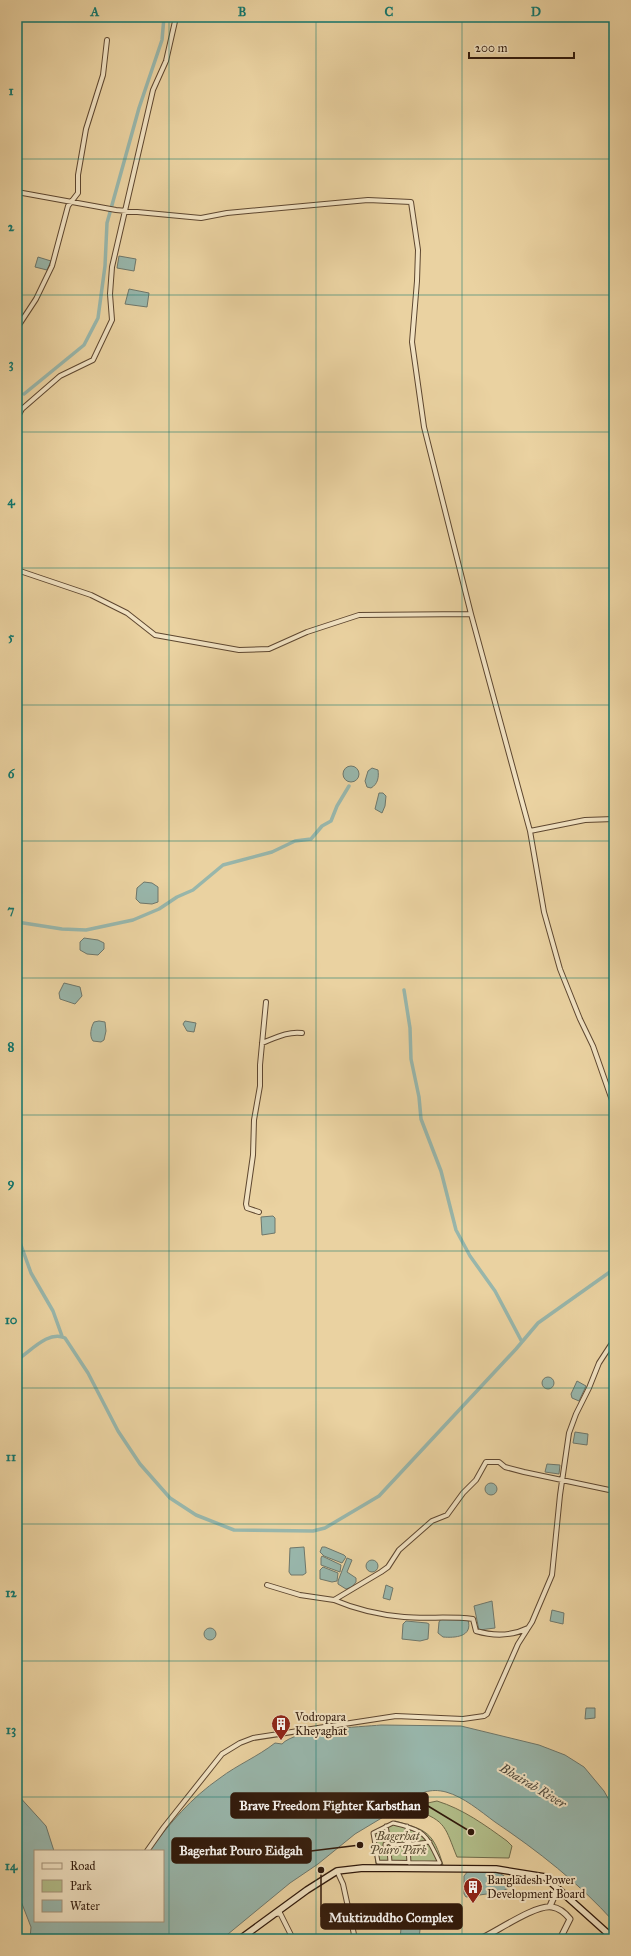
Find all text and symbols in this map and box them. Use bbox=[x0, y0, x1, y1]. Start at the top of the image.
text: A bbox=[90, 4, 100, 20]
text: B bbox=[238, 4, 247, 20]
text: C bbox=[385, 4, 394, 20]
text: D bbox=[531, 4, 541, 20]
scale bar bbox=[469, 34, 574, 60]
text: 200 m bbox=[475, 41, 508, 55]
text: 1 bbox=[8, 83, 14, 99]
text: 2 bbox=[8, 219, 15, 235]
text: 3 bbox=[8, 356, 14, 372]
text: 4 bbox=[7, 493, 15, 509]
text: 5 bbox=[8, 629, 15, 645]
text: 6 bbox=[8, 766, 16, 782]
text: 7 bbox=[8, 902, 15, 918]
text: 8 bbox=[8, 1039, 15, 1055]
text: 9 bbox=[8, 1175, 15, 1191]
text: 10 bbox=[5, 1312, 18, 1328]
text: 11 bbox=[6, 1449, 16, 1465]
text: 12 bbox=[5, 1585, 17, 1601]
place label: Vodropara Kheyaghat bbox=[294, 1710, 348, 1739]
building icon: Vodropara Kheyaghat bbox=[270, 1713, 292, 1741]
text: 13 bbox=[6, 1722, 16, 1738]
water label: Bhairab River bbox=[496, 1759, 569, 1812]
callout: Brave Freedom Fighter Karbsthan bbox=[231, 1793, 428, 1818]
text: Brave Freedom Fighter Karbsthan bbox=[239, 1798, 421, 1814]
park label: Bagerhat Pouro Park bbox=[369, 1829, 427, 1857]
callout: Bagerhat Pouro Eidgah bbox=[172, 1838, 311, 1863]
text: Bagerhat Pouro Eidgah bbox=[179, 1843, 304, 1859]
legend bbox=[34, 1850, 164, 1922]
text: 14 bbox=[5, 1858, 18, 1874]
text: Road bbox=[70, 1859, 96, 1873]
place label: Bangladesh Power Development Board bbox=[487, 1873, 585, 1901]
building icon: Bangladesh Power Development Board bbox=[462, 1876, 484, 1904]
text: Park bbox=[70, 1879, 92, 1893]
text: Water bbox=[70, 1899, 100, 1913]
callout: Muktizuddho Complex bbox=[321, 1904, 462, 1929]
text: Muktizuddho Complex bbox=[329, 1910, 453, 1926]

